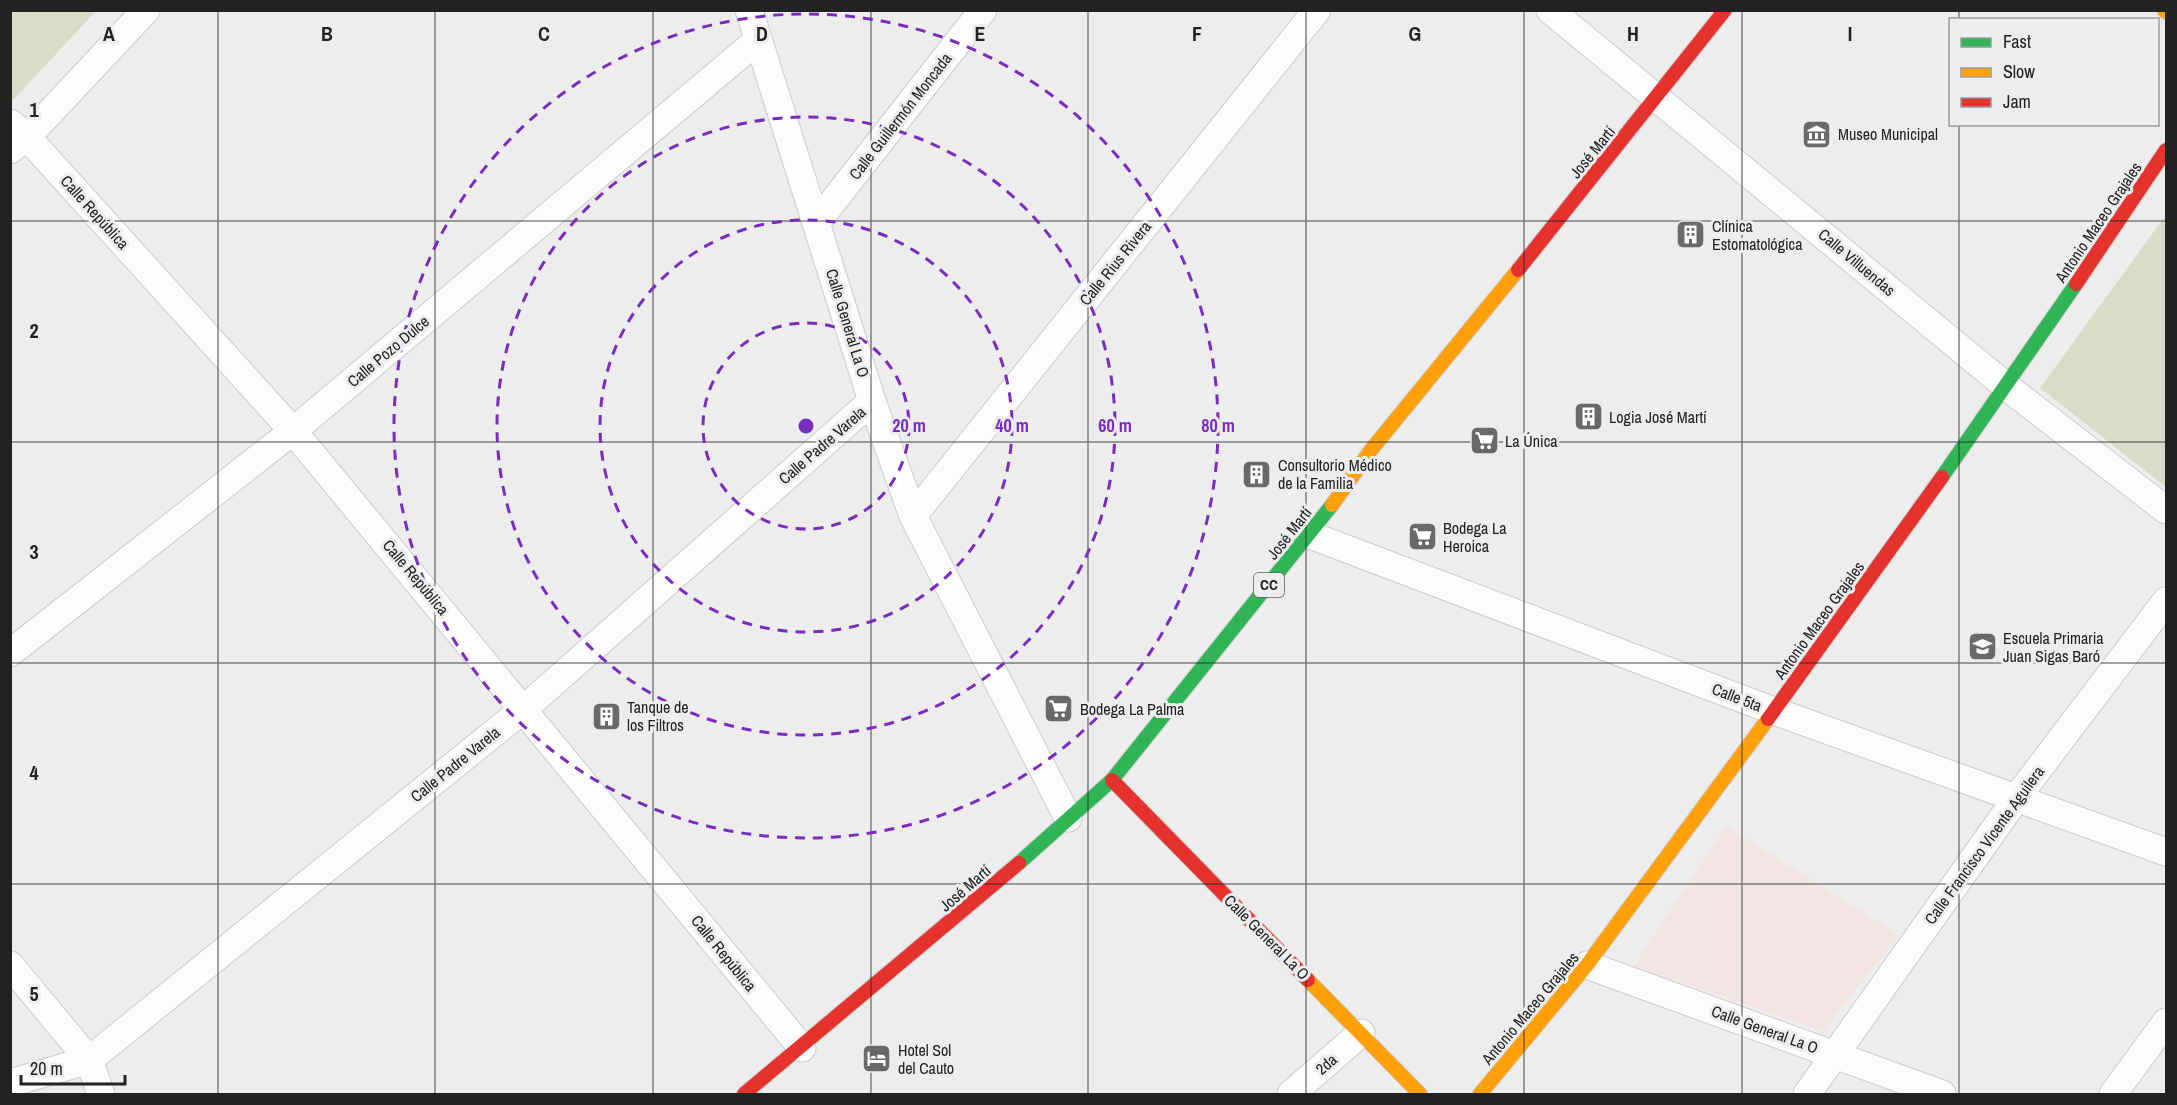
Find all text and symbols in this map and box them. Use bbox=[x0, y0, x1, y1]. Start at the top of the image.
legend bbox=[1949, 18, 2159, 126]
text: A bbox=[103, 20, 115, 47]
text: B bbox=[321, 20, 333, 47]
text: C bbox=[538, 20, 550, 47]
text: D bbox=[756, 20, 768, 47]
text: E bbox=[975, 20, 986, 47]
text: F bbox=[1192, 20, 1202, 47]
text: G bbox=[1409, 20, 1421, 47]
text: H bbox=[1627, 20, 1639, 47]
text: I bbox=[1848, 20, 1852, 47]
text: Fast bbox=[2003, 29, 2031, 54]
street label: Calle Guillermón Moncada bbox=[844, 47, 957, 184]
text: Slow bbox=[2003, 59, 2035, 84]
text: Jam bbox=[2003, 89, 2031, 114]
text: 1 bbox=[29, 96, 39, 123]
museum icon: Museo Municipal bbox=[1801, 118, 1833, 150]
street label: José Martí bbox=[1564, 121, 1620, 183]
place label: Museo Municipal bbox=[1838, 123, 1938, 145]
street label: Antonio Maceo Grajales bbox=[2049, 157, 2146, 287]
street label: Calle República bbox=[56, 170, 135, 254]
place label: Clínica Estomatológica bbox=[1712, 215, 1803, 255]
street label: Calle Rius Rivera bbox=[1074, 216, 1156, 310]
building icon: Clínica Estomatológica bbox=[1675, 219, 1707, 251]
street label: Calle Villuendas bbox=[1814, 223, 1900, 301]
street label: Calle General La O bbox=[821, 266, 875, 380]
street label: Calle Pozo Dulce bbox=[342, 310, 434, 392]
text: 2 bbox=[29, 317, 39, 344]
street label: Calle Padre Varela bbox=[774, 400, 871, 489]
building icon: Logia José Martí bbox=[1572, 401, 1604, 433]
place label: Logia José Martí bbox=[1609, 406, 1707, 428]
text: 20 m bbox=[892, 413, 926, 438]
text: 40 m bbox=[995, 413, 1029, 438]
text: 60 m bbox=[1098, 413, 1132, 438]
text: 80 m bbox=[1201, 413, 1235, 438]
centre of rings bbox=[796, 416, 816, 436]
supermarket icon: La Única bbox=[1468, 425, 1500, 457]
place label: La Única bbox=[1505, 430, 1558, 452]
place label: Consultorio Médico de la Familia bbox=[1278, 454, 1392, 494]
building icon: Consultorio Médico de la Familia bbox=[1241, 458, 1273, 490]
street label: José Martí bbox=[1261, 502, 1317, 564]
place label: Bodega La Heroica bbox=[1443, 517, 1507, 557]
supermarket icon: Bodega La Heroica bbox=[1406, 521, 1438, 553]
street label: Calle República bbox=[378, 534, 455, 620]
text: 3 bbox=[29, 538, 39, 565]
street label: Antonio Maceo Grajales bbox=[1768, 557, 1869, 684]
road number: CC bbox=[1254, 573, 1284, 597]
place label: Escuela Primaria Juan Sigas Baró bbox=[2003, 627, 2104, 667]
school or university icon: Escuela Primaria Juan Sigas Baró bbox=[1966, 631, 1998, 663]
street label: Calle 5ta bbox=[1709, 677, 1766, 717]
supermarket icon: Bodega La Palma bbox=[1043, 693, 1075, 725]
place label: Tanque de los Filtros bbox=[627, 696, 689, 736]
place label: Bodega La Palma bbox=[1080, 698, 1185, 720]
building icon: Tanque de los Filtros bbox=[590, 700, 622, 732]
street label: Calle Padre Varela bbox=[406, 721, 505, 807]
text: 4 bbox=[29, 759, 39, 786]
street label: Calle Francisco Vicente Aguilera bbox=[1919, 761, 2049, 929]
street label: José Martí bbox=[935, 859, 996, 916]
street label: Calle General La O bbox=[1220, 890, 1314, 984]
street label: Calle República bbox=[686, 910, 762, 996]
street label: Antonio Maceo Grajales bbox=[1476, 947, 1584, 1070]
text: 5 bbox=[29, 980, 39, 1007]
street label: Calle General La O bbox=[1708, 999, 1822, 1059]
place label: Hotel Sol del Cauto bbox=[898, 1039, 954, 1079]
hotel icon: Hotel Sol del Cauto bbox=[861, 1043, 893, 1075]
scale bar bbox=[21, 1048, 124, 1086]
street label: 2da bbox=[1311, 1048, 1342, 1079]
text: 20 m bbox=[30, 1056, 63, 1081]

